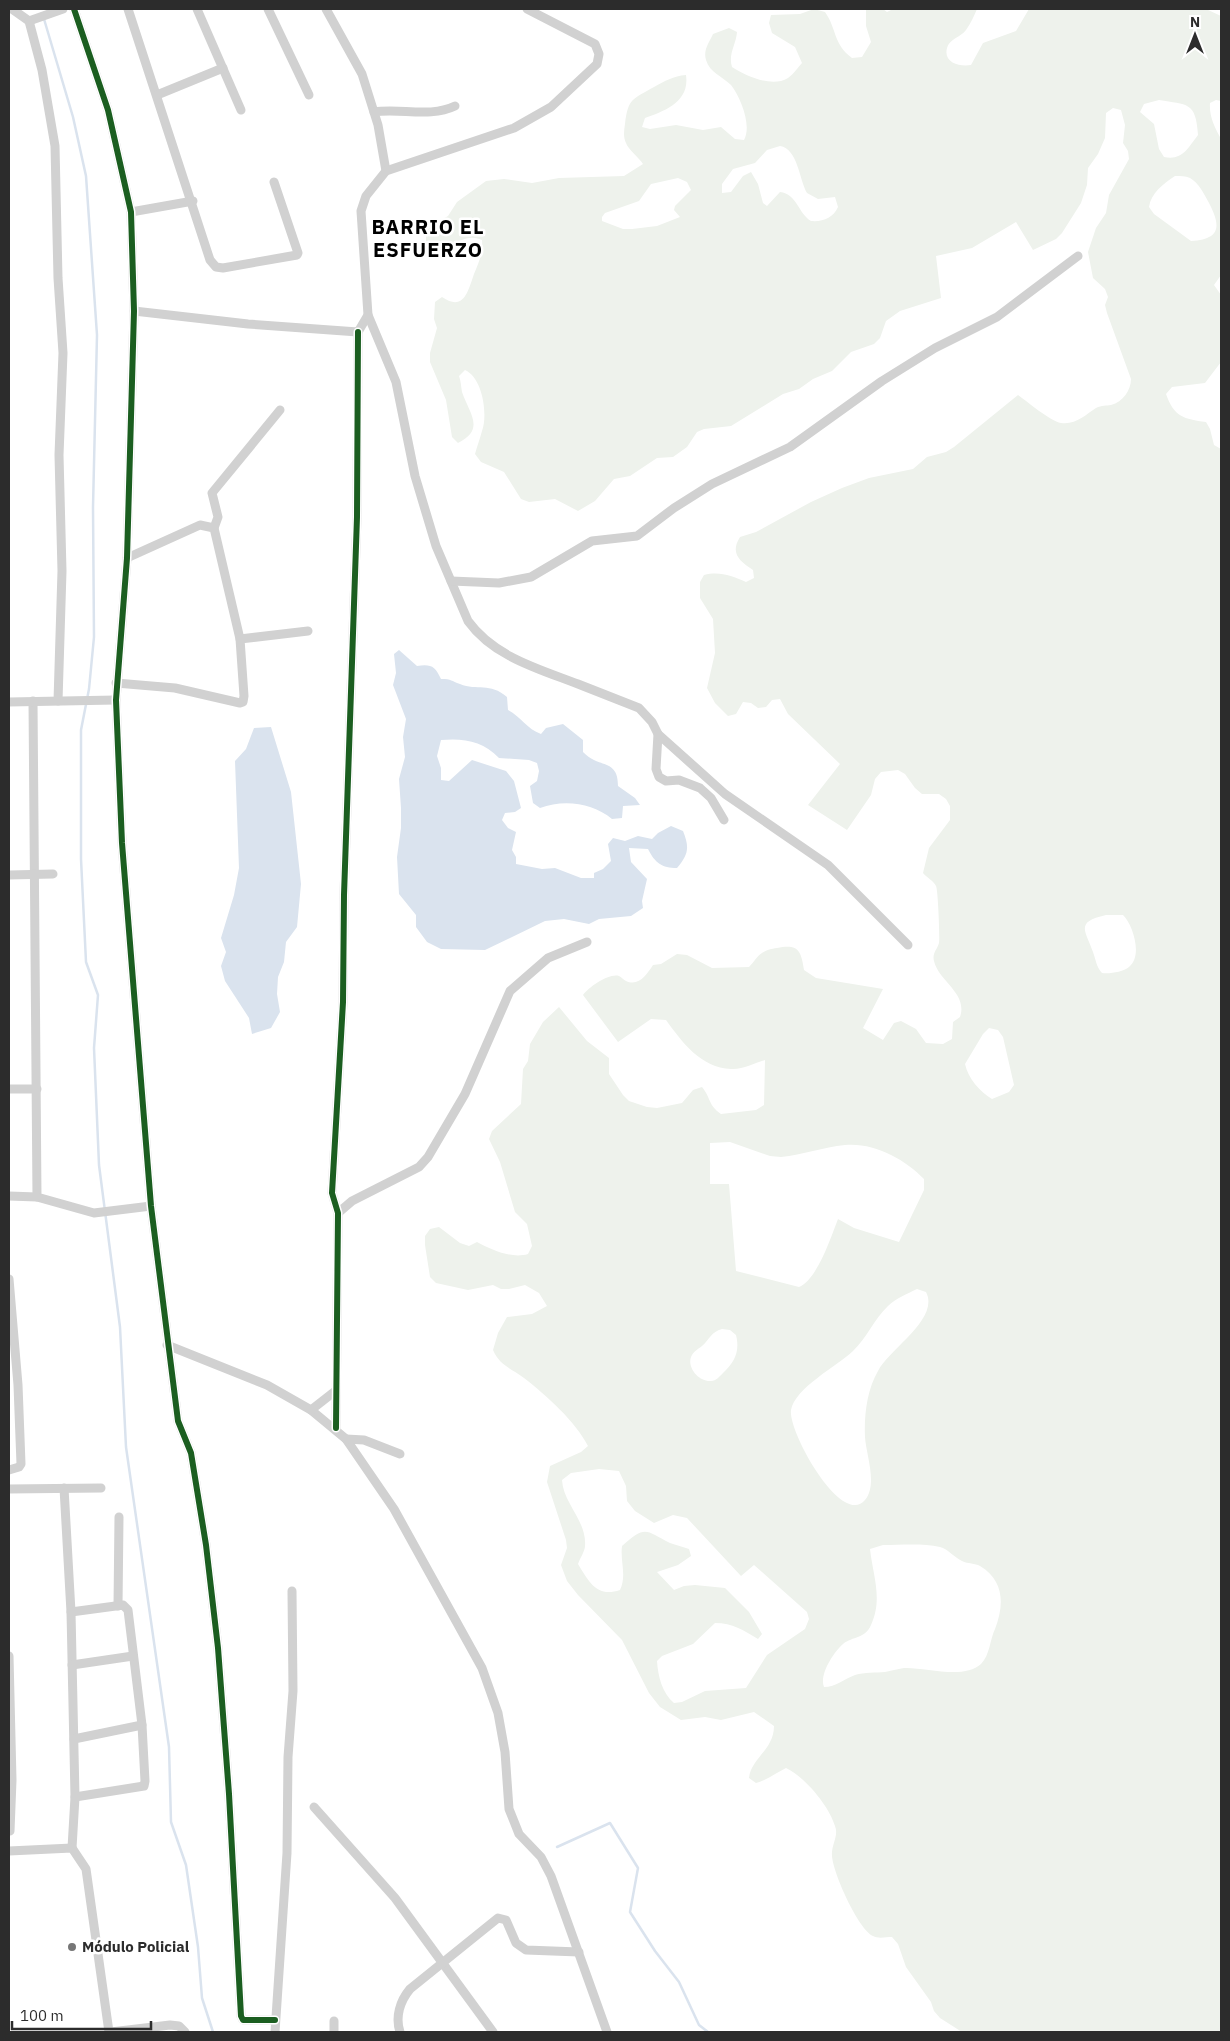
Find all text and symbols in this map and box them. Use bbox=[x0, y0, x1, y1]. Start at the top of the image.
north arrow bbox=[1170, 10, 1220, 60]
text: N bbox=[1190, 13, 1200, 31]
district label: BARRIO EL ESFUERZO bbox=[371, 213, 485, 263]
place label: Módulo Policial bbox=[82, 1937, 190, 1956]
marker: Módulo Policial bbox=[66, 1941, 78, 1953]
scale bar bbox=[12, 1998, 151, 2030]
text: 100 m bbox=[20, 2006, 64, 2025]

